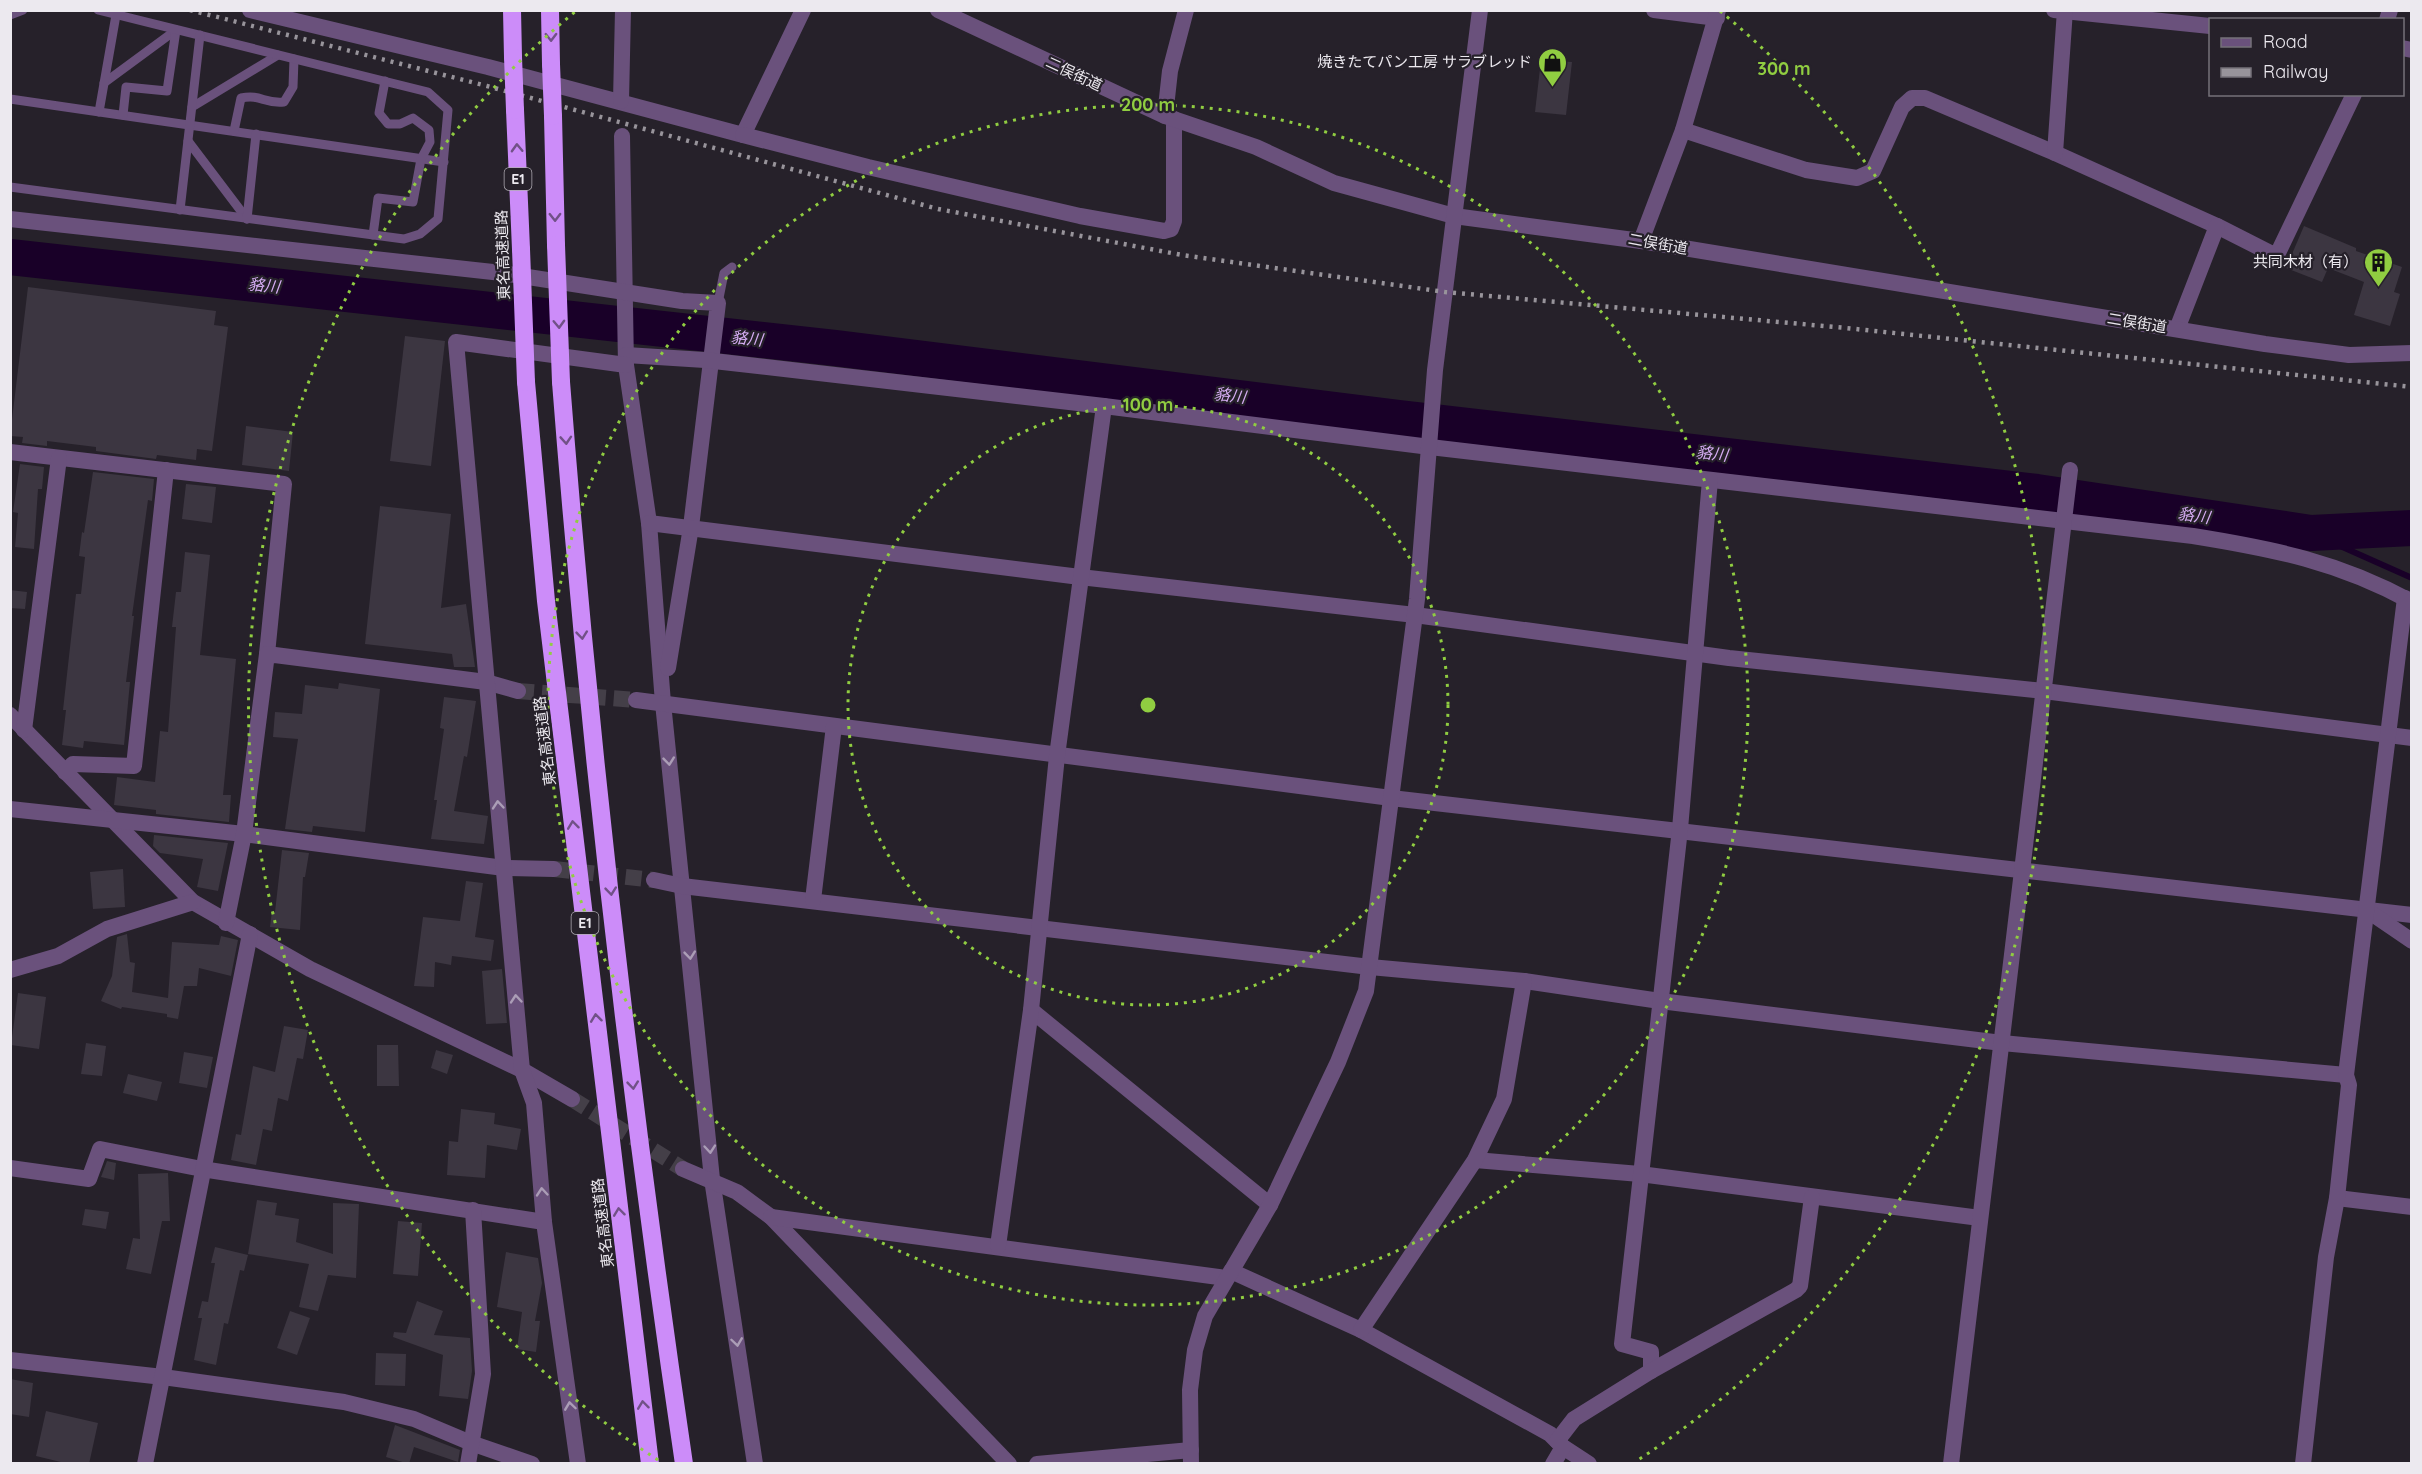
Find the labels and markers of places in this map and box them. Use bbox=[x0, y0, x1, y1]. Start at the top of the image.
shop icon: 焼きたてパン工房 サラブレッド bbox=[1537, 46, 1569, 88]
place label: 焼きたてパン工房 サラブレッド bbox=[1317, 52, 1532, 71]
building icon: 共同木材（有） bbox=[2363, 246, 2395, 288]
place label: 共同木材（有） bbox=[2253, 252, 2358, 271]
centre of rings bbox=[1138, 695, 1158, 715]

